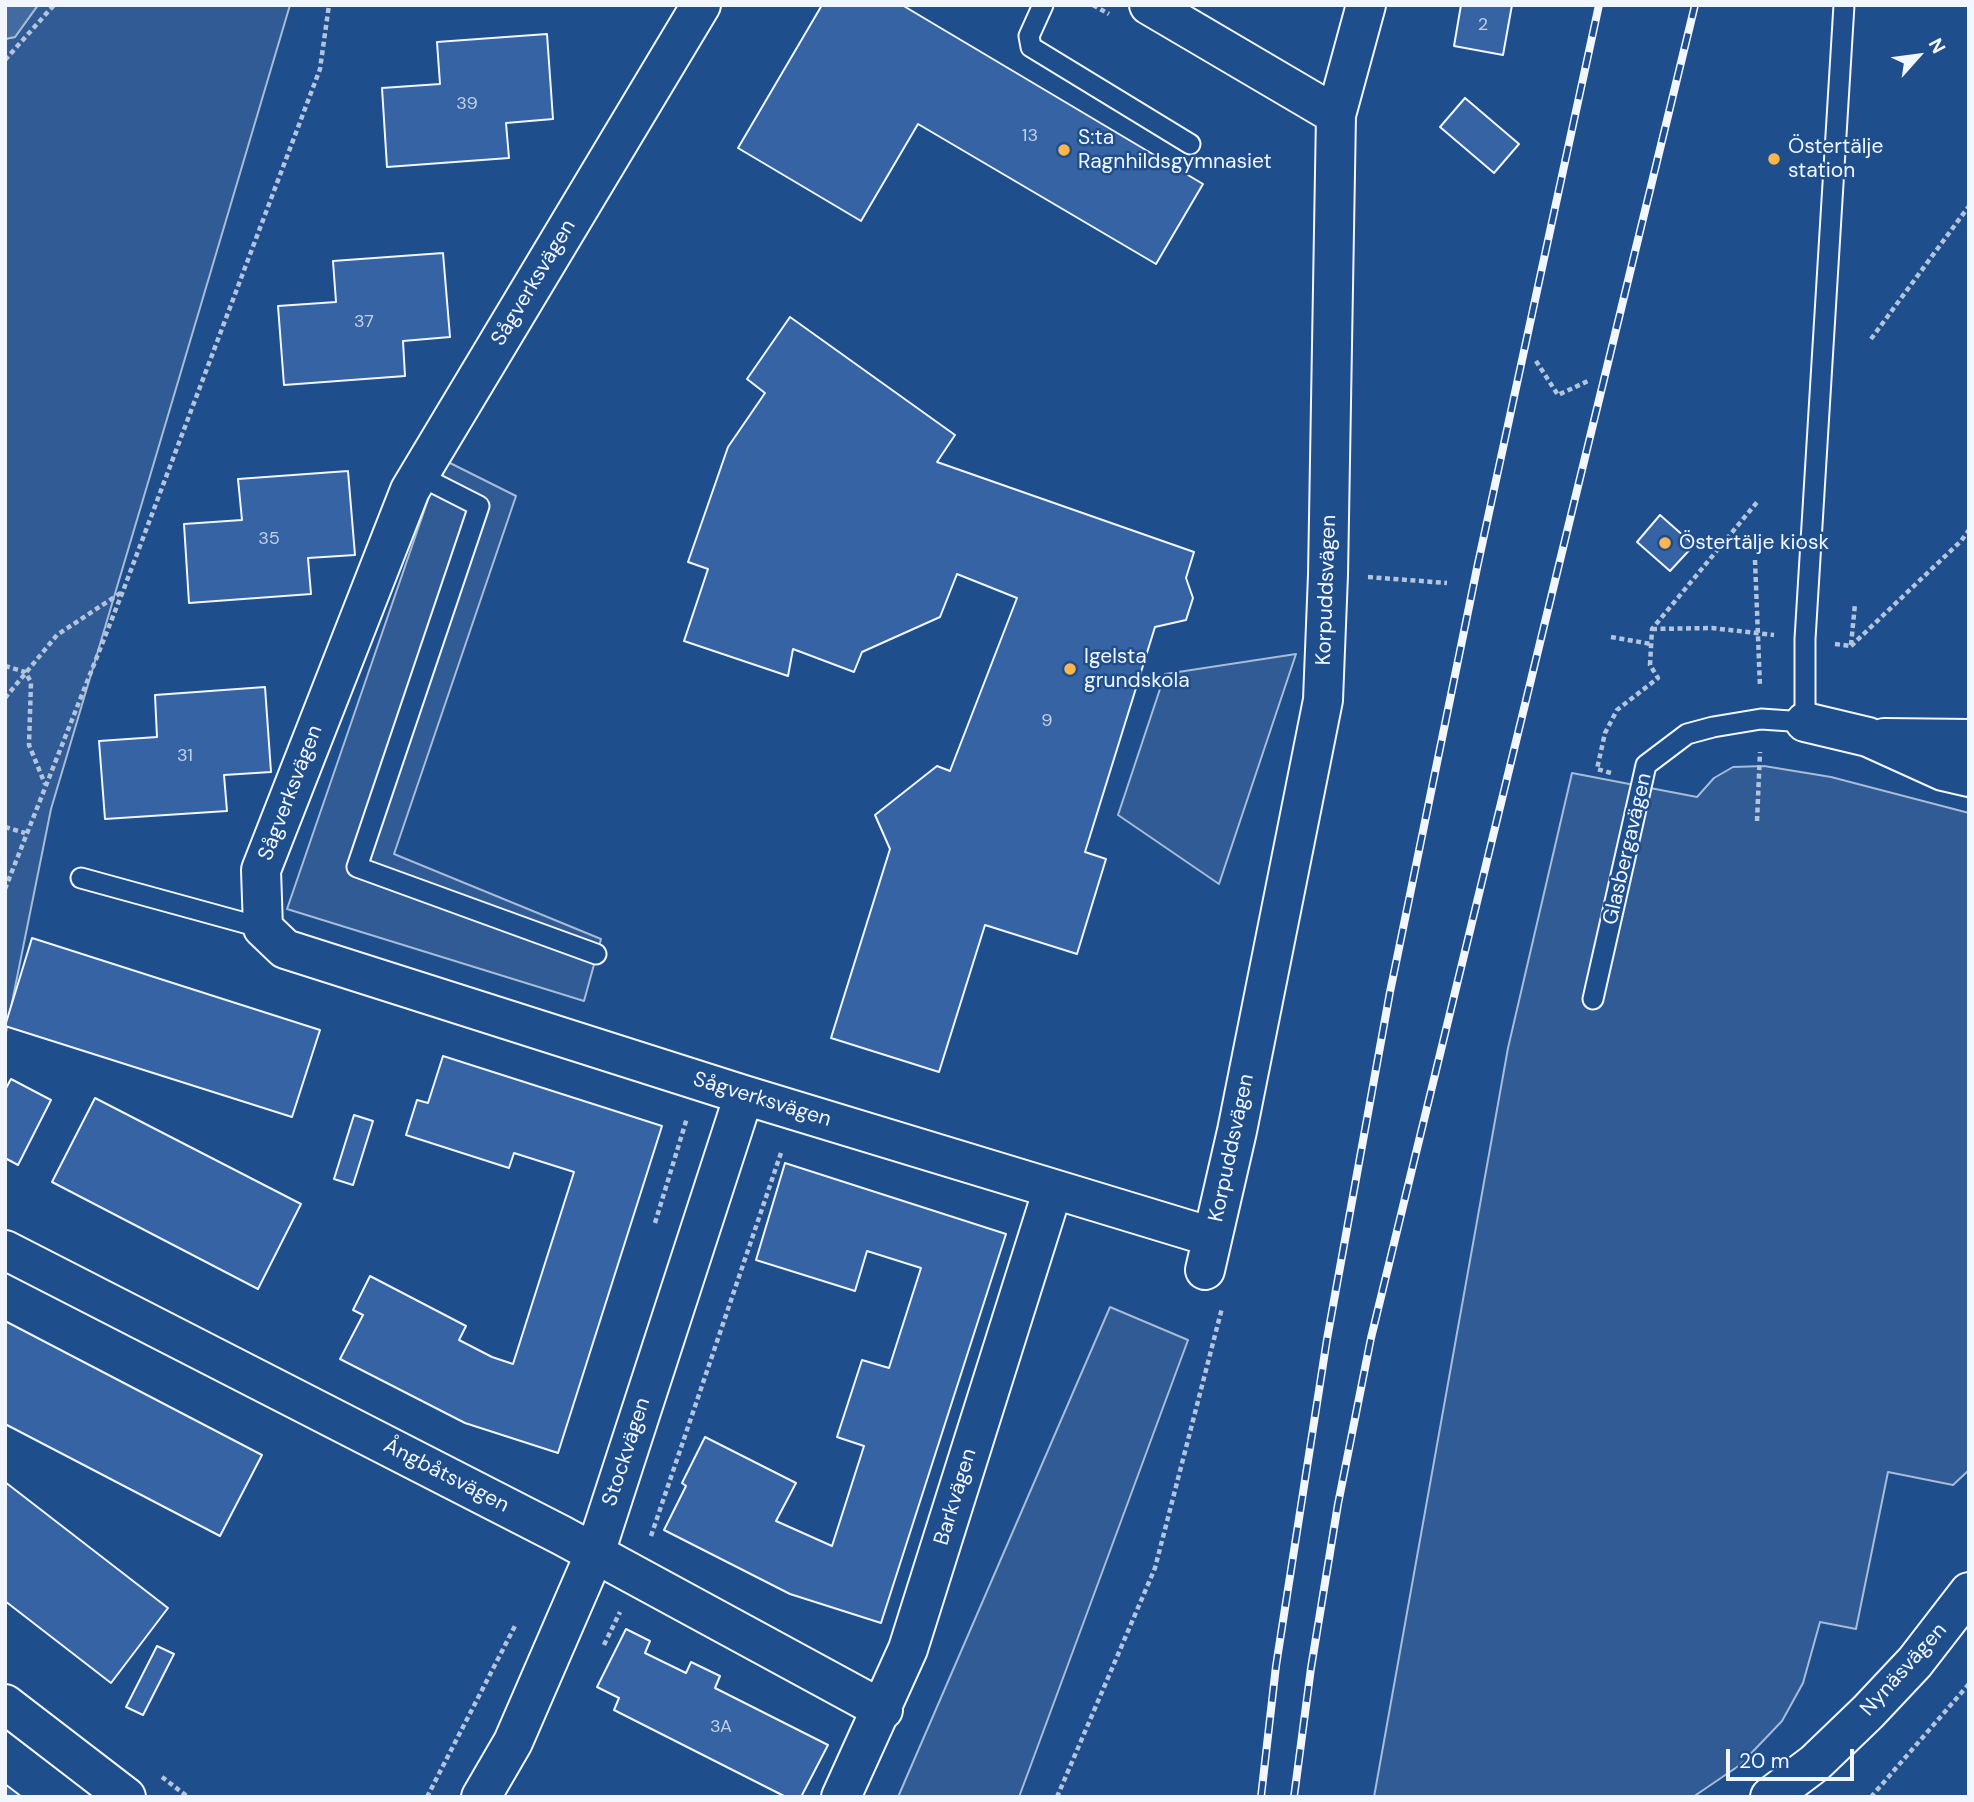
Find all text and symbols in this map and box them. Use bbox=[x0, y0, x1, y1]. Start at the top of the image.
house number: 2 bbox=[1478, 14, 1488, 36]
north arrow bbox=[1883, 21, 1953, 91]
text: N bbox=[1923, 34, 1951, 58]
house number: 39 bbox=[456, 93, 478, 115]
house number: 13 bbox=[1022, 125, 1038, 147]
place label: S:ta Ragnhildsgymnasiet bbox=[1078, 125, 1272, 175]
place label: Östertälje station bbox=[1788, 134, 1883, 184]
marker: S:ta Ragnhildsgymnasiet bbox=[1056, 142, 1072, 158]
marker: Östertälje station bbox=[1766, 151, 1782, 167]
street label: Sågverksvägen bbox=[486, 215, 582, 351]
house number: 37 bbox=[354, 311, 374, 333]
street label: Korpuddsvägen bbox=[1312, 514, 1342, 666]
house number: 35 bbox=[258, 528, 280, 550]
place label: Östertälje kiosk bbox=[1679, 530, 1829, 556]
marker: Östertälje kiosk bbox=[1657, 535, 1673, 551]
place label: Igelsta grundskola bbox=[1084, 644, 1190, 694]
marker: Igelsta grundskola bbox=[1062, 661, 1078, 677]
house number: 9 bbox=[1041, 710, 1053, 732]
street label: Sågverksvägen bbox=[254, 722, 328, 864]
house number: 31 bbox=[177, 745, 193, 767]
street label: Glasbergavägen bbox=[1598, 771, 1658, 927]
street label: Sågverksvägen bbox=[690, 1067, 834, 1133]
street label: Korpuddsvägen bbox=[1204, 1072, 1260, 1224]
street label: Stockvägen bbox=[598, 1395, 656, 1509]
street label: Ångbåtsvägen bbox=[379, 1434, 513, 1518]
street label: Barkvägen bbox=[929, 1446, 983, 1548]
street label: Nynäsvägen bbox=[1856, 1618, 1952, 1722]
house number: 3A bbox=[710, 1716, 732, 1738]
scale bar bbox=[1729, 1736, 1857, 1780]
text: 20 m bbox=[1739, 1747, 1790, 1775]

